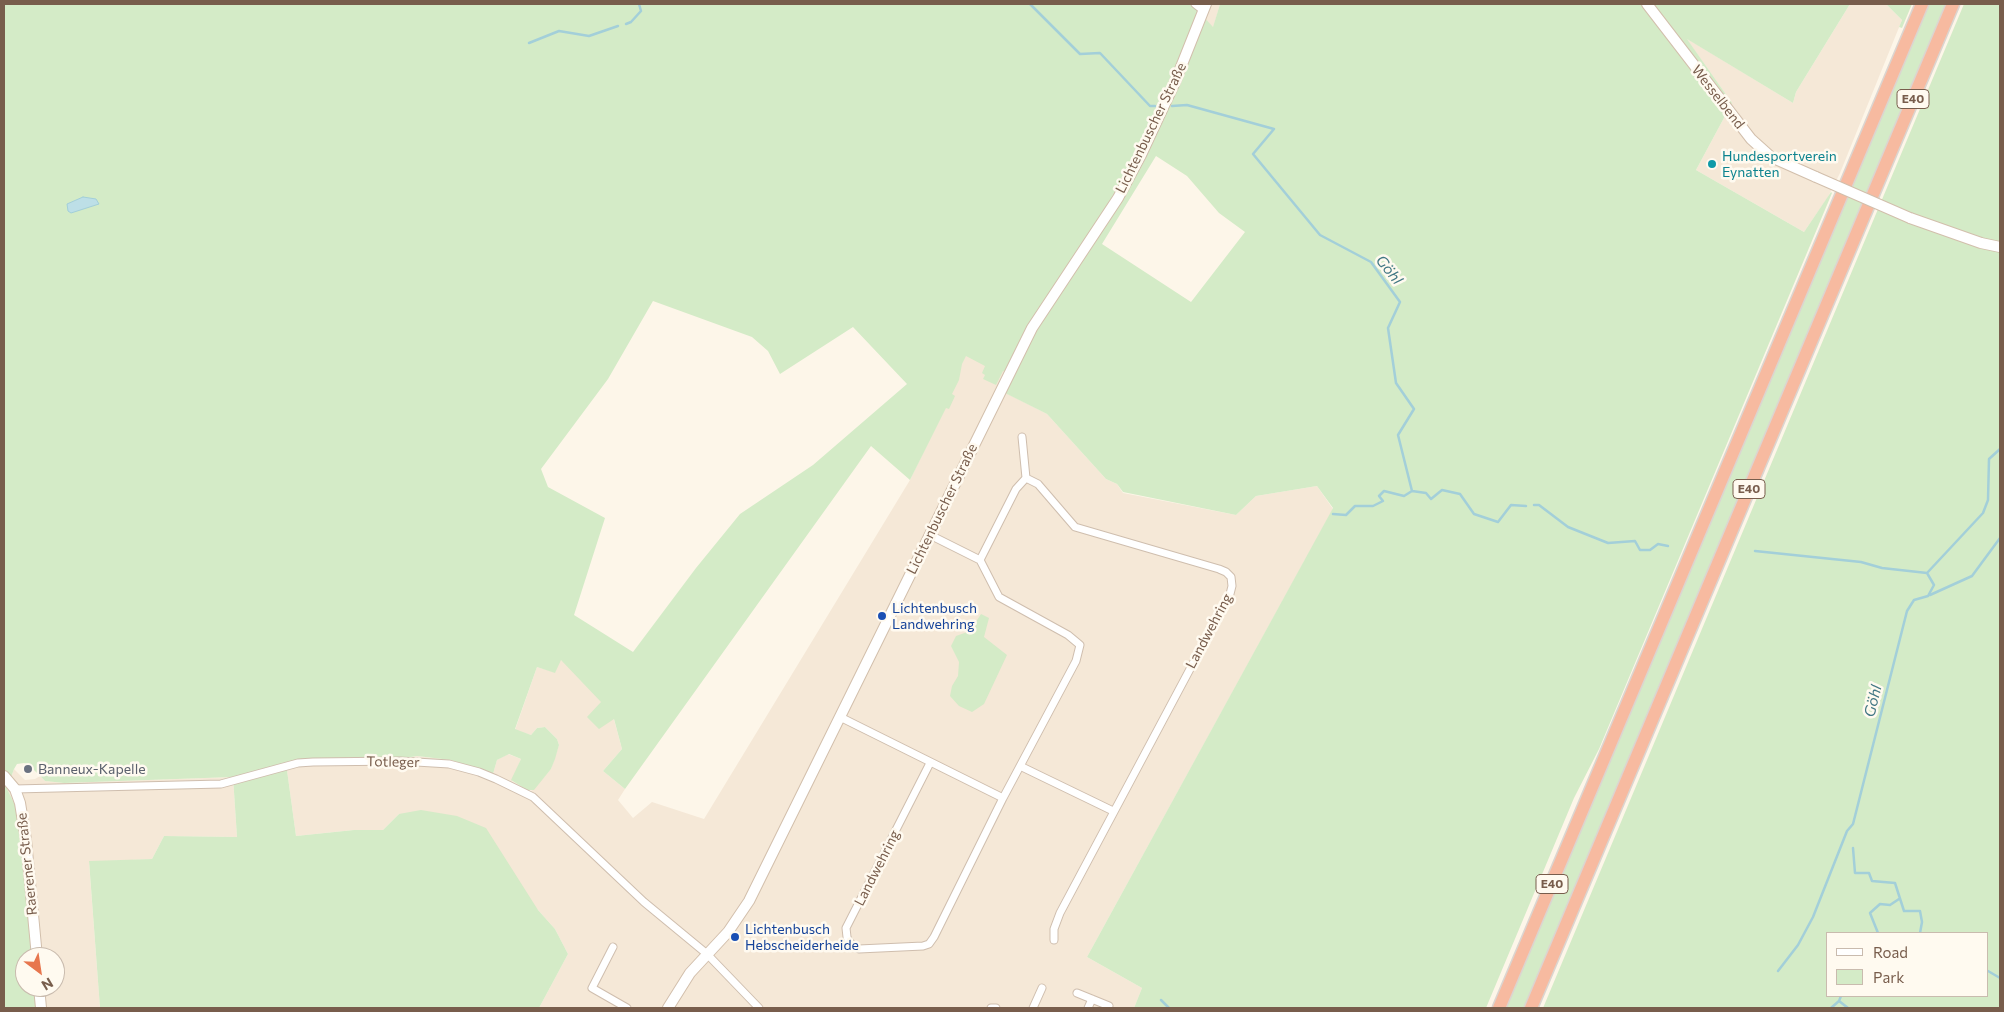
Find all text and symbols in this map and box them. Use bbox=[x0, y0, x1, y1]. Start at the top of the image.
street label: Lichtenbuscher Straße bbox=[1112, 60, 1190, 196]
street label: Wesselbend bbox=[1688, 62, 1748, 132]
road number: E40 bbox=[1897, 90, 1929, 108]
place label: Hundesportverein Eynatten bbox=[1722, 148, 1837, 180]
marker: Hundesportverein Eynatten bbox=[1706, 158, 1718, 170]
water label: Göhl bbox=[1372, 252, 1406, 288]
street label: Lichtenbuscher Straße bbox=[903, 441, 981, 577]
road number: E40 bbox=[1733, 479, 1765, 498]
street label: Landwehring bbox=[1182, 591, 1236, 671]
place label: Lichtenbusch Landwehring bbox=[892, 600, 977, 632]
marker: Lichtenbusch Landwehring bbox=[876, 610, 888, 622]
water label: Göhl bbox=[1860, 683, 1886, 719]
street label: Totleger bbox=[366, 753, 420, 771]
place label: Banneux-Kapelle bbox=[38, 761, 146, 777]
marker: Banneux-Kapelle bbox=[22, 763, 34, 775]
street label: Raerener Straße bbox=[13, 812, 41, 916]
street label: Landwehring bbox=[851, 827, 903, 909]
road number: E40 bbox=[1536, 874, 1568, 894]
place label: Lichtenbusch Hebscheiderheide bbox=[745, 921, 859, 954]
marker: Lichtenbusch Hebscheiderheide bbox=[729, 931, 741, 943]
legend bbox=[1826, 932, 1989, 997]
text: Road bbox=[1873, 943, 1908, 961]
north arrow bbox=[15, 947, 65, 997]
text: Park bbox=[1873, 968, 1904, 986]
text: N bbox=[39, 974, 56, 994]

